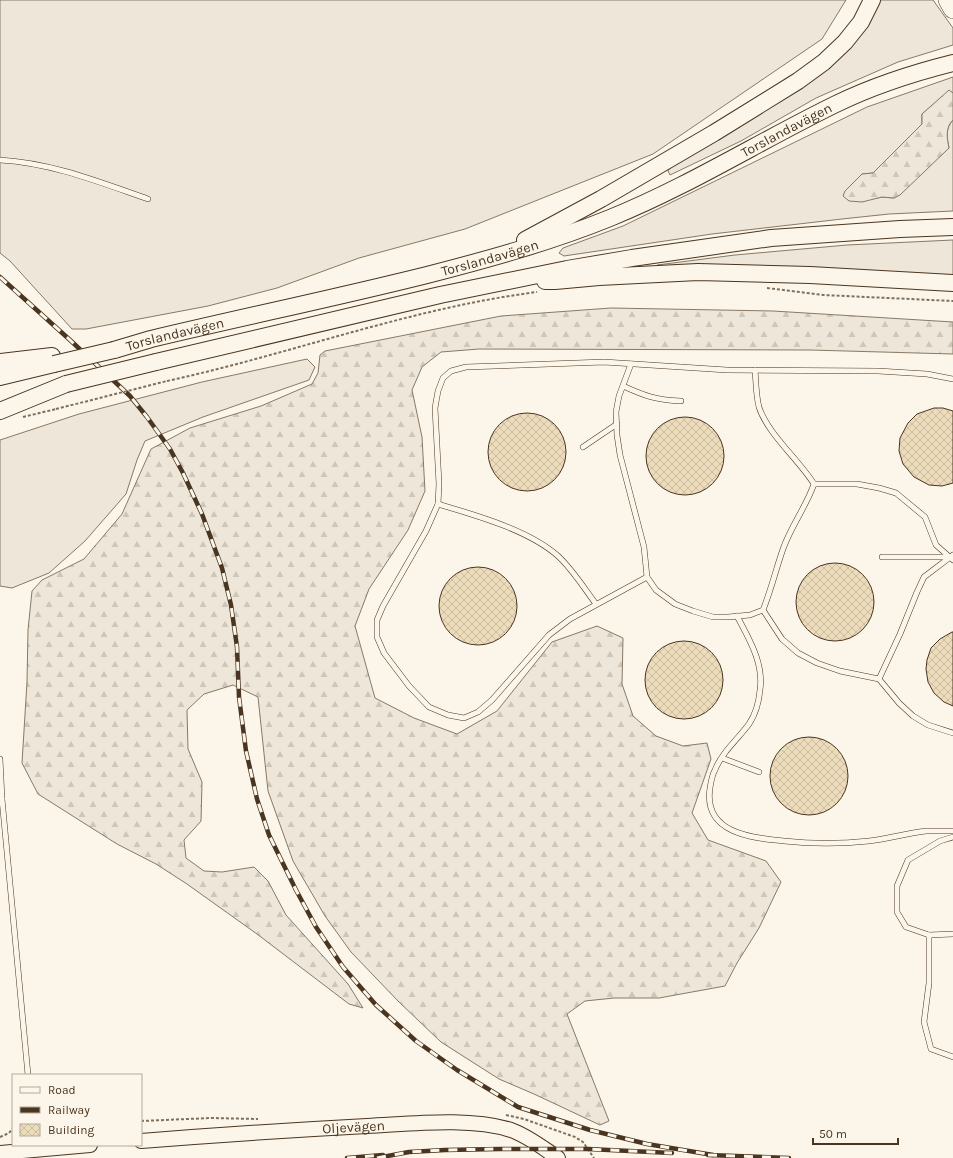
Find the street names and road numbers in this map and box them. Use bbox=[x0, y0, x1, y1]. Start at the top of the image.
street label: Torslandavägen bbox=[738, 99, 835, 161]
street label: Torslandavägen bbox=[439, 236, 541, 279]
street label: Torslandavägen bbox=[124, 314, 226, 355]
street label: Oljevägen bbox=[322, 1117, 385, 1137]

